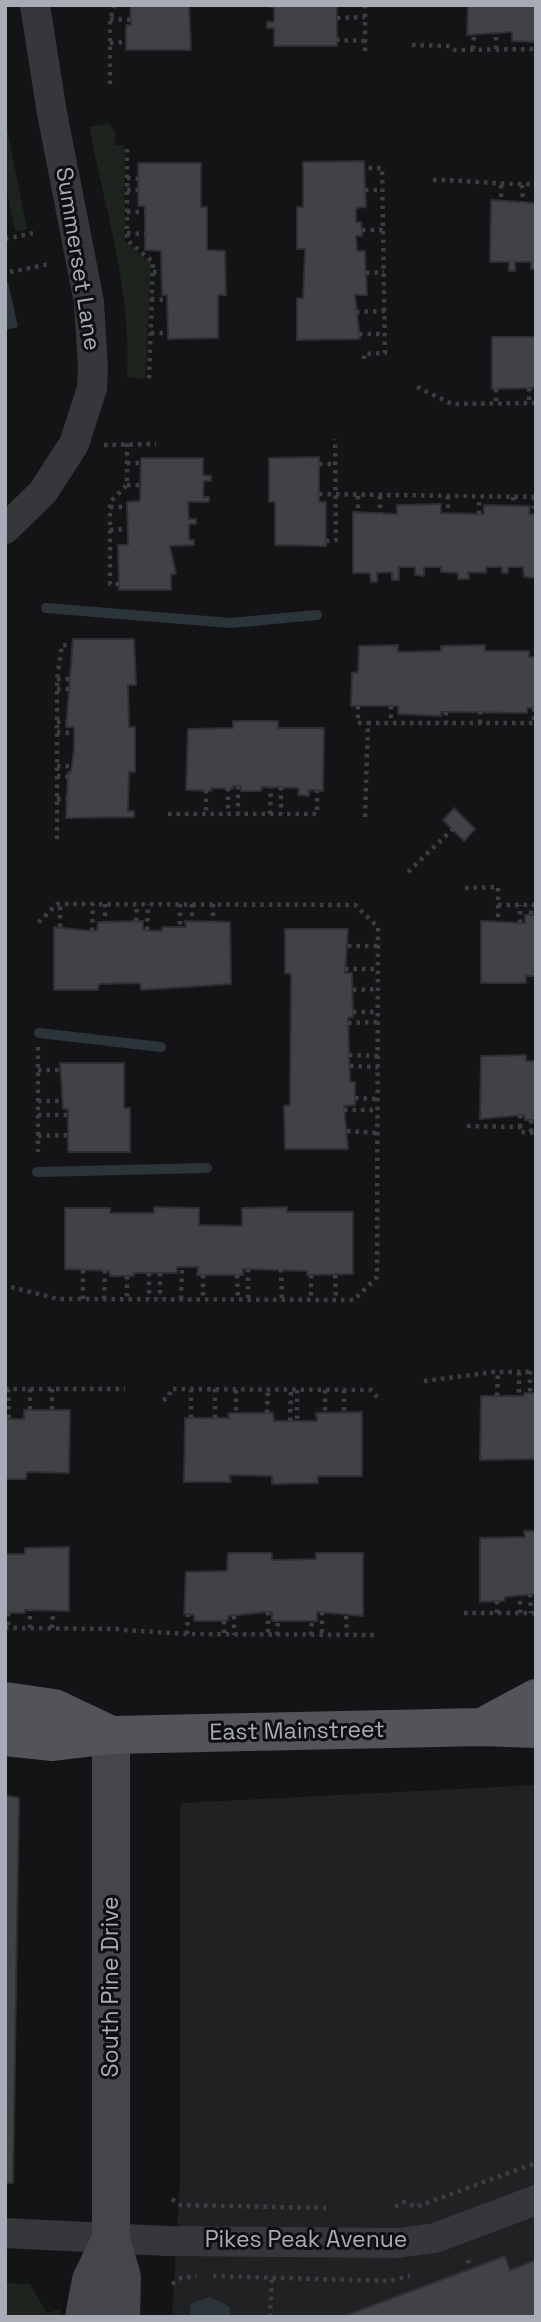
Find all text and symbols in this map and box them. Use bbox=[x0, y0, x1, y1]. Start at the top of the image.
street label: Summerset Lane bbox=[49, 165, 105, 353]
street label: East Mainstreet bbox=[209, 1717, 385, 1747]
street label: South Pine Drive bbox=[98, 1896, 126, 2078]
street label: Pikes Peak Avenue bbox=[205, 2227, 407, 2255]

